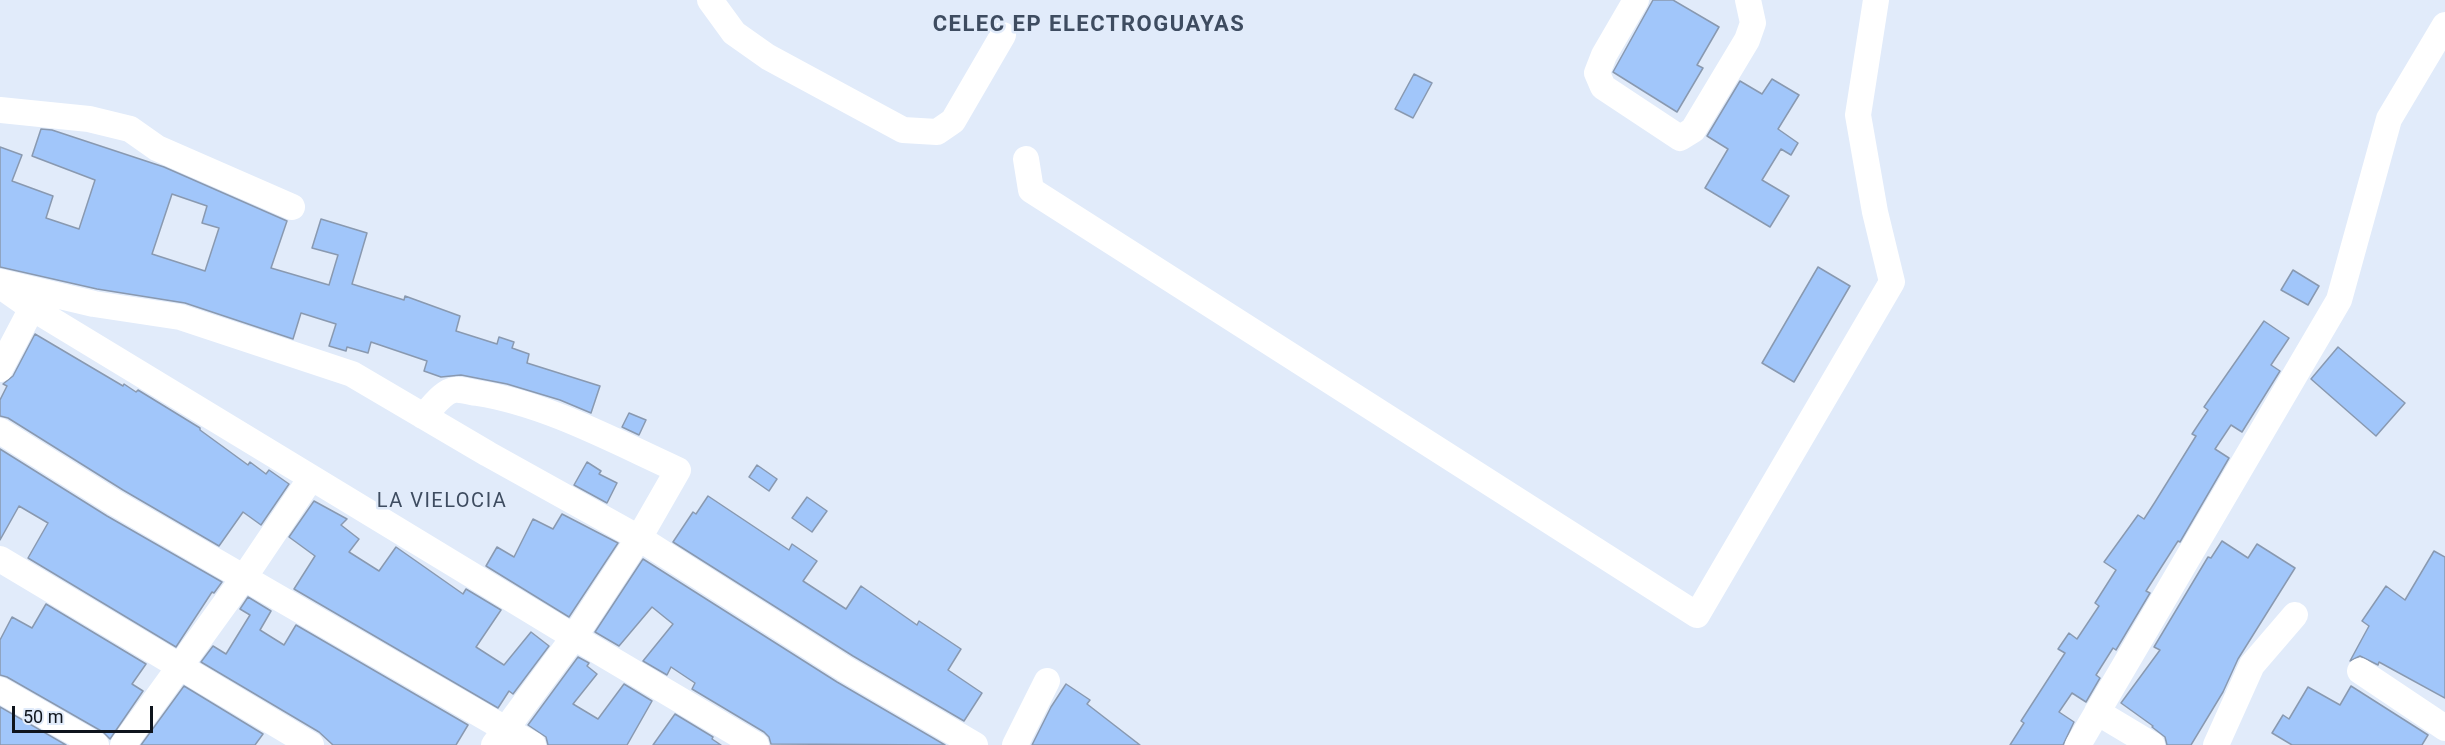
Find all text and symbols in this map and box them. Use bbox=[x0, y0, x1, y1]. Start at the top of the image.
district label: CELEC EP ELECTROGUAYAS bbox=[933, 12, 1245, 38]
district label: LA VIELOCIA bbox=[377, 490, 507, 514]
scale bar bbox=[15, 694, 156, 732]
text: 50 m bbox=[23, 706, 63, 727]

